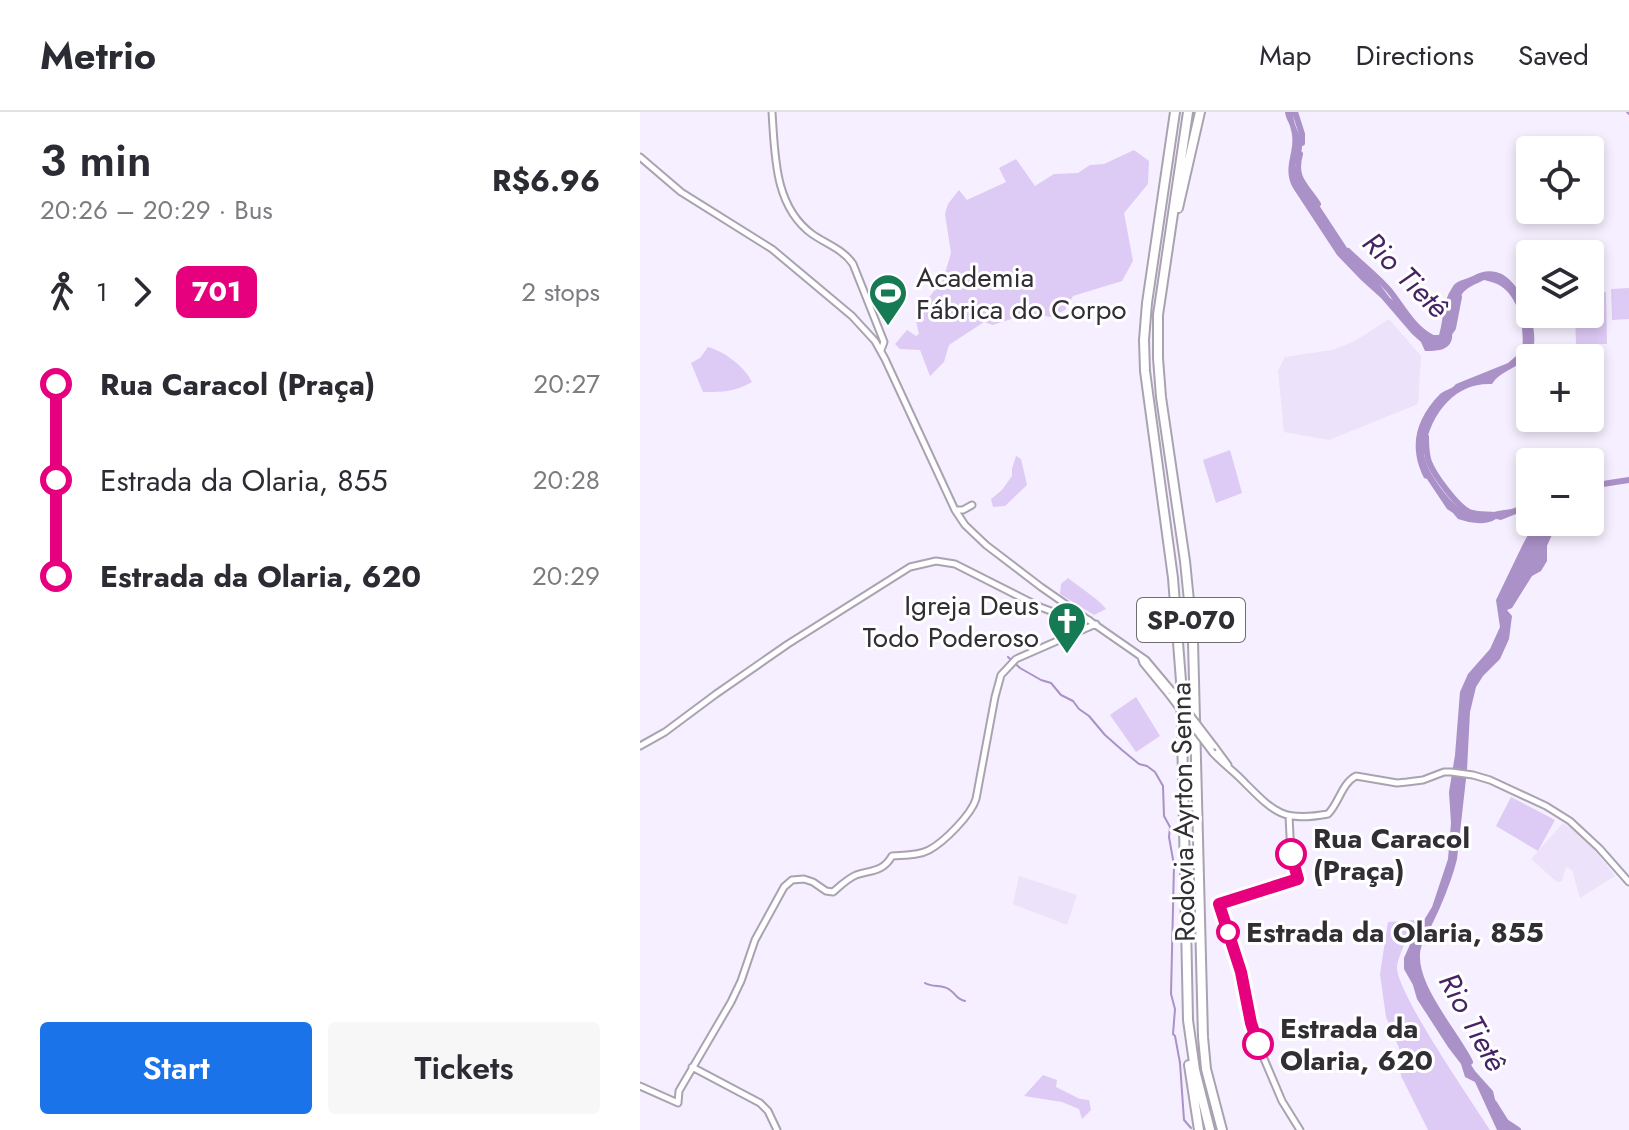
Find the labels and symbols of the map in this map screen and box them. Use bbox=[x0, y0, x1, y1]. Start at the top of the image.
water label: Rio Tietê bbox=[1353, 222, 1459, 328]
place label: Academia Fábrica do Corpo bbox=[916, 257, 1127, 330]
sports icon: Academia Fábrica do Corpo bbox=[867, 272, 909, 327]
place label: Igreja Deus Todo Poderoso bbox=[863, 585, 1039, 658]
road number: SP-070 bbox=[1137, 598, 1245, 642]
church icon: Igreja Deus Todo Poderoso bbox=[1046, 600, 1088, 655]
street label: Rodovia Ayrton Senna bbox=[1160, 682, 1206, 942]
place label: Rua Caracol (Praça) bbox=[1313, 818, 1470, 891]
marker: Rua Caracol (Praça) bbox=[1276, 839, 1306, 869]
place label: Estrada da Olaria, 855 bbox=[1246, 912, 1544, 953]
marker: Estrada da Olaria, 855 bbox=[1217, 921, 1239, 943]
water label: Rio Tietê bbox=[1428, 965, 1518, 1079]
place label: Estrada da Olaria, 620 bbox=[1280, 1008, 1433, 1081]
marker: Estrada da Olaria, 620 bbox=[1243, 1029, 1273, 1059]

